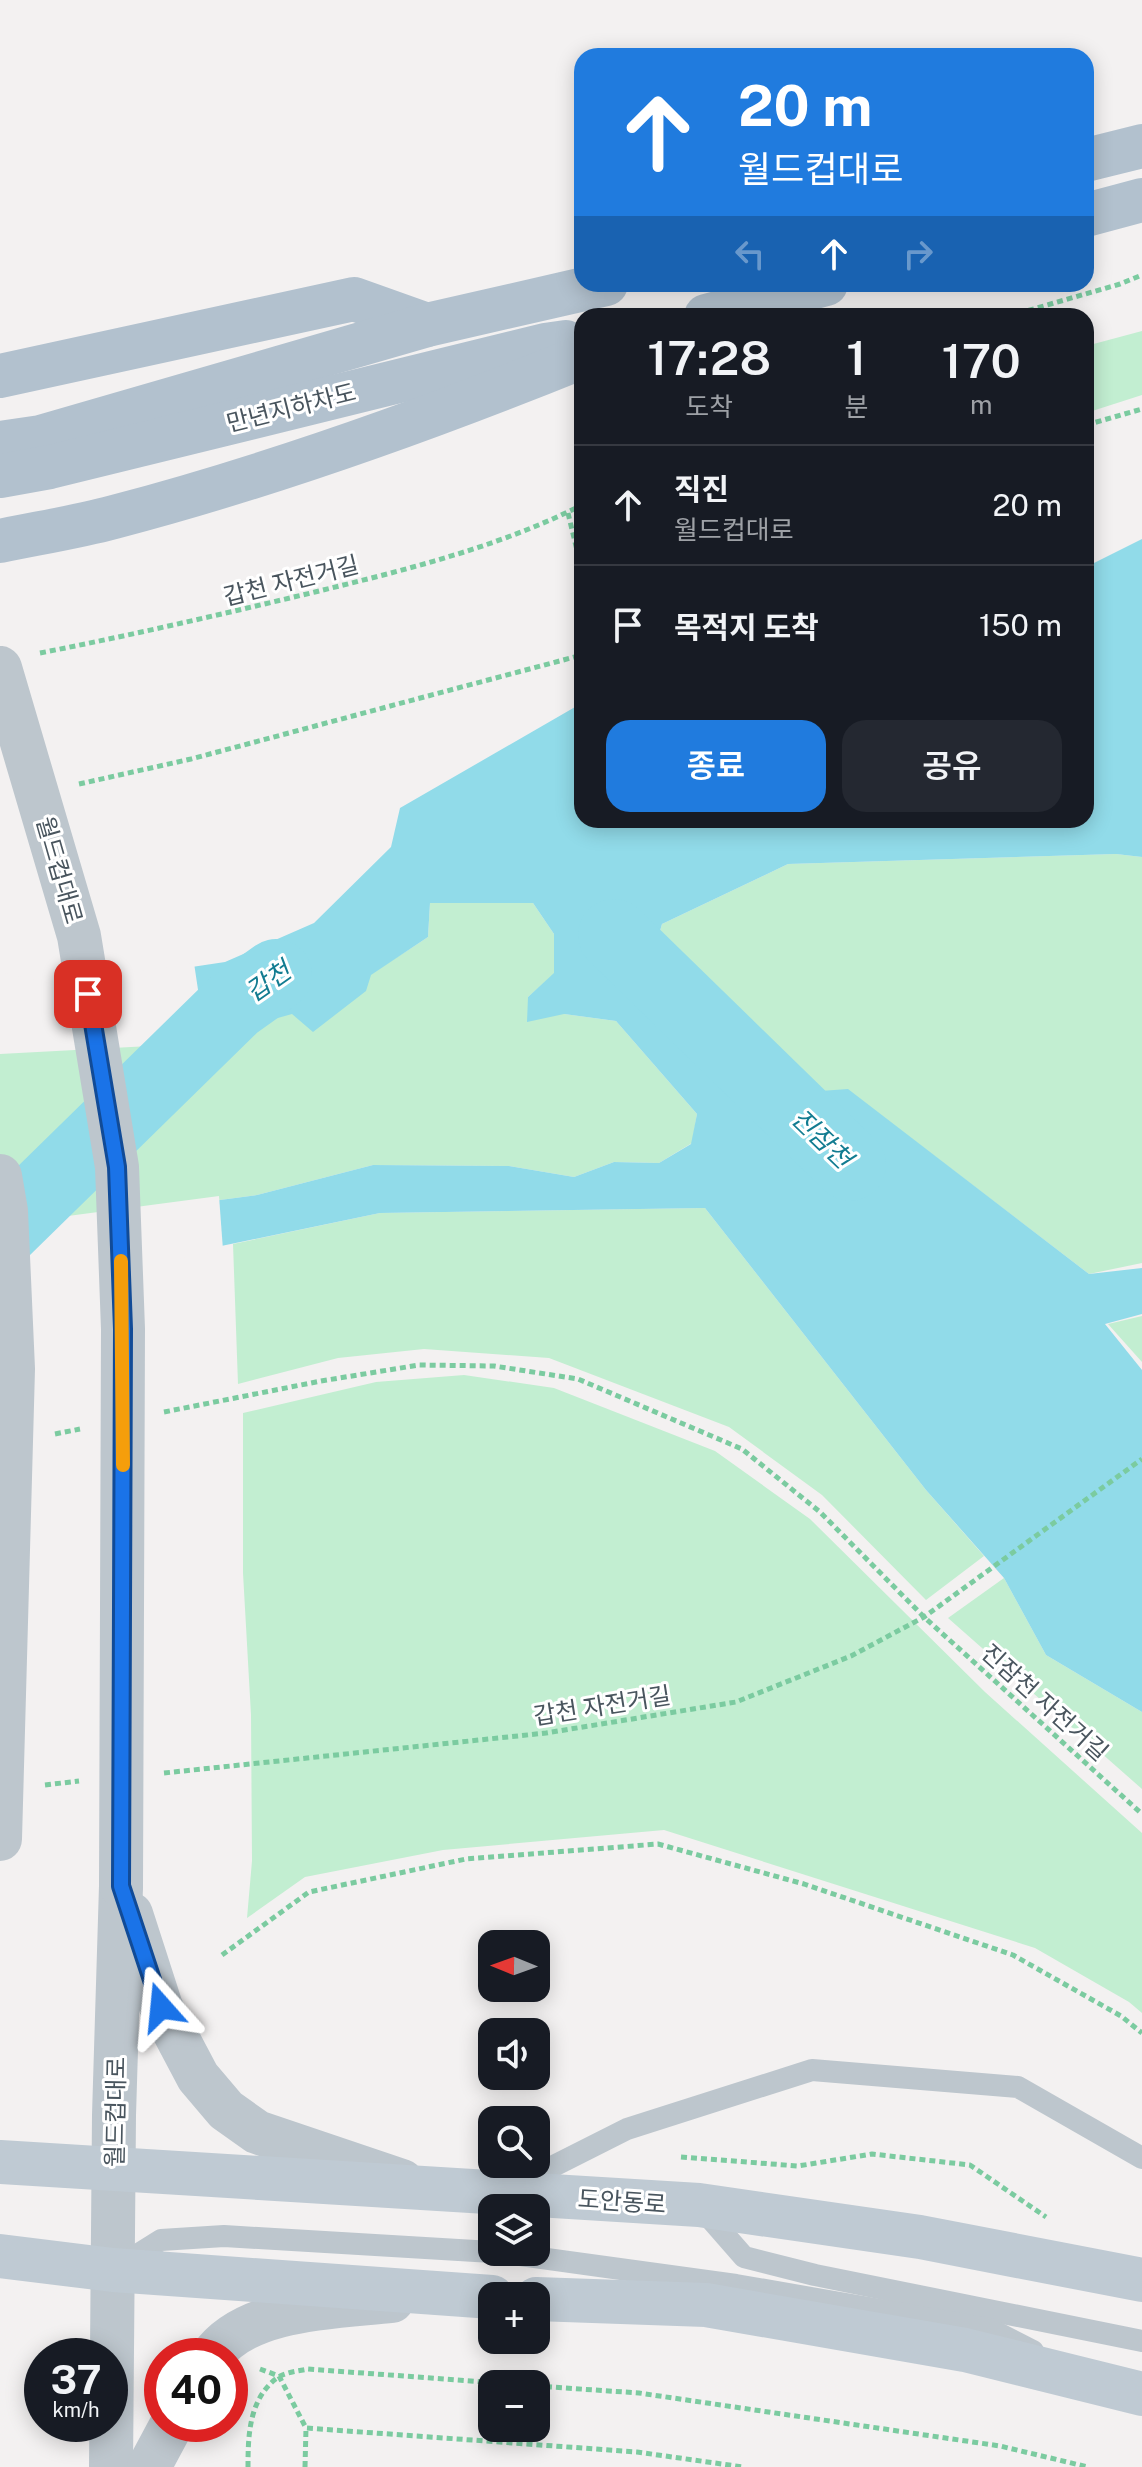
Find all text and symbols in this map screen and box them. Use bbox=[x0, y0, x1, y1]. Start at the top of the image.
text: 20 m bbox=[738, 73, 872, 139]
icon: ahead bbox=[606, 80, 710, 184]
text: 월드컵대로 bbox=[738, 148, 904, 190]
icon: left bbox=[728, 232, 772, 276]
icon: ahead bbox=[812, 232, 856, 276]
icon: right bbox=[896, 232, 940, 276]
text: 17:28 bbox=[647, 329, 771, 386]
text: 1 bbox=[846, 329, 866, 386]
text: 170 bbox=[942, 332, 1021, 389]
street label: 만년지하차도 bbox=[223, 377, 359, 437]
text: m bbox=[970, 389, 992, 420]
text: 도착 bbox=[685, 391, 733, 422]
text: 분 bbox=[844, 391, 868, 422]
text: 직진 bbox=[674, 471, 729, 507]
icon: ahead bbox=[606, 483, 650, 527]
text: 20 m bbox=[993, 487, 1062, 523]
text: 월드컵대로 bbox=[674, 514, 794, 545]
street label: 갑천 자전거길 bbox=[221, 550, 361, 610]
icon: arrive bbox=[606, 603, 650, 647]
text: 150 m bbox=[979, 607, 1062, 643]
text: 목적지 도착 bbox=[674, 609, 819, 645]
button: 종료 bbox=[606, 720, 826, 812]
button: 공유 bbox=[842, 720, 1062, 812]
street label: 월드컵대로 bbox=[31, 813, 89, 927]
water label: 갑천 bbox=[240, 953, 299, 1007]
pin bbox=[54, 960, 122, 1028]
icon: arrive bbox=[66, 972, 110, 1016]
water label: 진잠천 bbox=[785, 1102, 861, 1176]
street label: 진잠천 자전거길 bbox=[976, 1638, 1114, 1766]
street label: 갑천 자전거길 bbox=[532, 1680, 672, 1730]
north arrow bbox=[478, 1930, 550, 2002]
map controls bbox=[478, 1930, 550, 2442]
position arrow bbox=[119, 1965, 203, 2049]
button: sound bbox=[478, 2018, 550, 2090]
street label: 월드컵대로 bbox=[100, 2057, 130, 2167]
button: search bbox=[478, 2106, 550, 2178]
street label: 도안동로 bbox=[577, 2184, 667, 2218]
button: layers bbox=[478, 2194, 550, 2266]
button: + bbox=[478, 2282, 550, 2354]
speed limit sign: 40 bbox=[144, 2338, 248, 2442]
text: 37 bbox=[51, 2356, 101, 2403]
button: − bbox=[478, 2370, 550, 2442]
text: km/h bbox=[52, 2398, 100, 2422]

